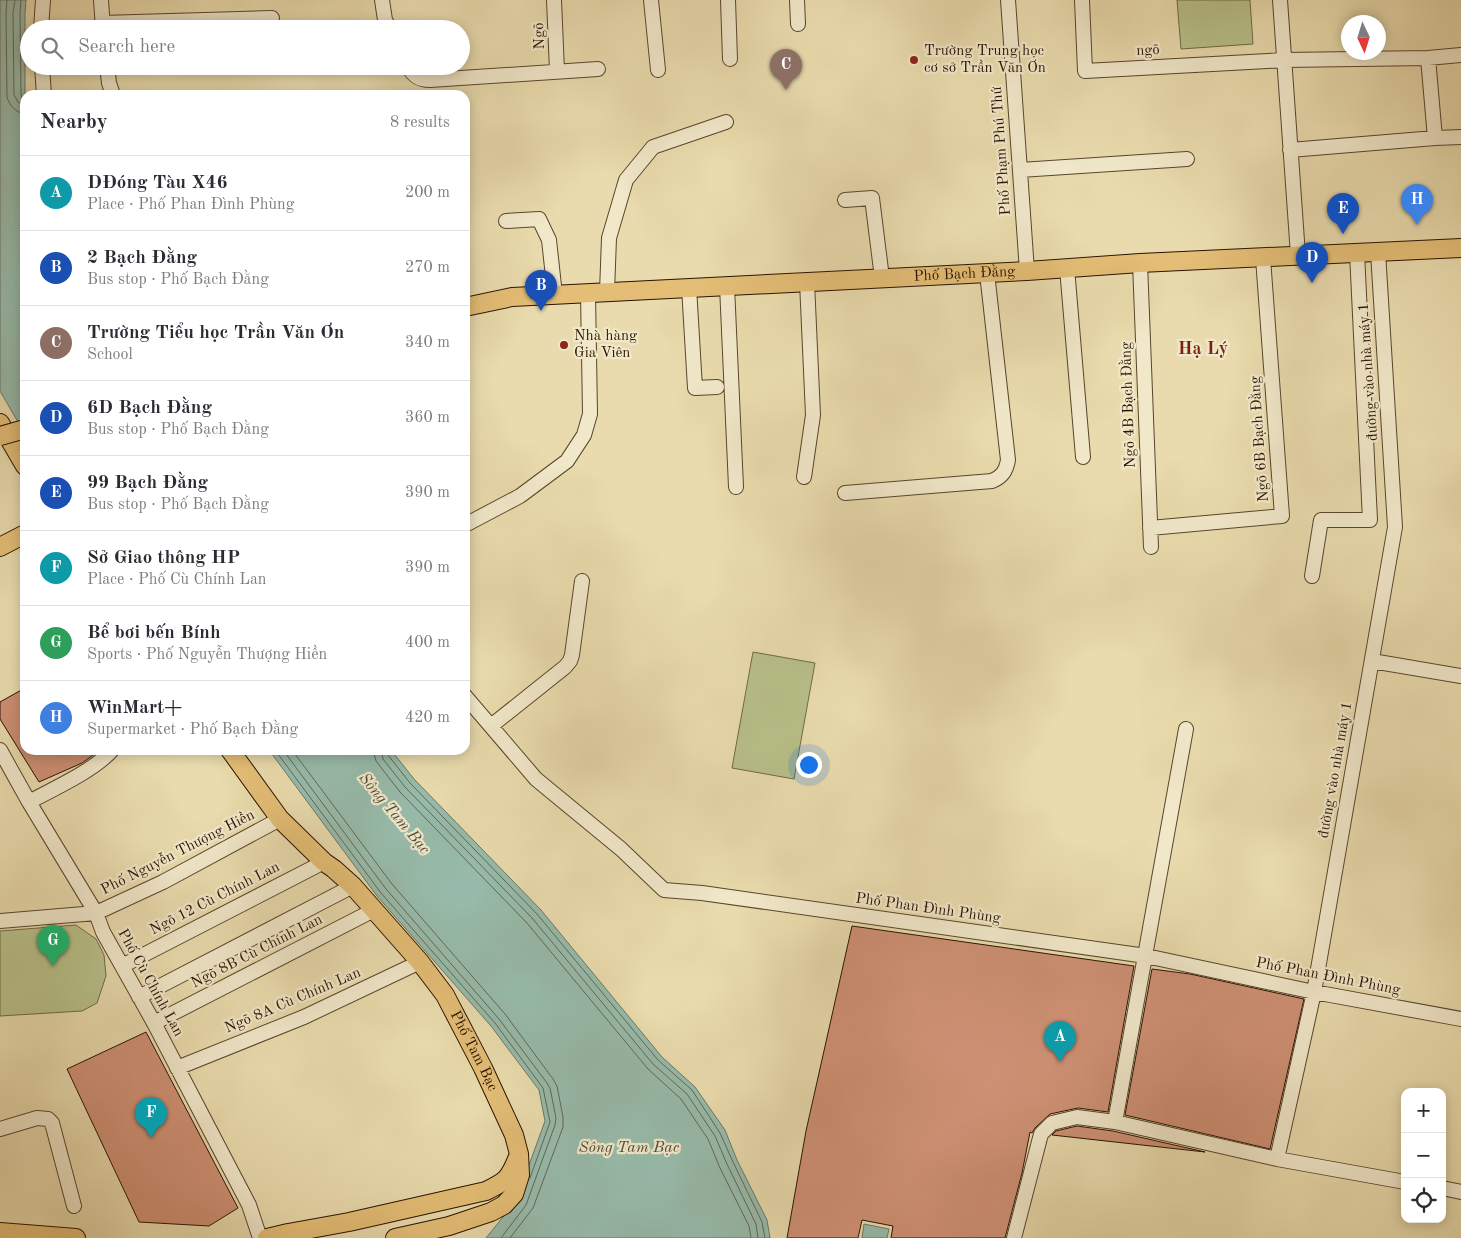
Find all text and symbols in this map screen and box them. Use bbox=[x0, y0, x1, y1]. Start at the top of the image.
north arrow bbox=[1341, 15, 1386, 60]
search box bbox=[20, 20, 470, 75]
street label: Ngõ bbox=[532, 22, 548, 50]
icon: search bbox=[38, 34, 66, 62]
text: Search here bbox=[78, 38, 175, 57]
street label: ngõ bbox=[1136, 43, 1160, 59]
place label: Trường Trung học cơ sở Trần Văn Ơn bbox=[924, 44, 1046, 76]
pin: C bbox=[770, 49, 802, 90]
marker: Trường Trung học cơ sở Trần Văn Ơn bbox=[908, 54, 920, 66]
street label: Phố Phạm Phú Thứ bbox=[989, 85, 1014, 216]
text: Nearby bbox=[40, 112, 108, 133]
text: 8 results bbox=[390, 115, 450, 131]
text: DĐóng Tàu X46 bbox=[87, 174, 228, 193]
pin: H bbox=[1401, 184, 1433, 225]
text: A bbox=[50, 185, 62, 201]
text: 200 m bbox=[405, 185, 450, 201]
pin: E bbox=[1327, 193, 1359, 234]
text: Place · Phố Phan Đình Phùng bbox=[87, 197, 294, 213]
pin: D bbox=[1296, 242, 1328, 283]
text: 2 Bạch Đằng bbox=[87, 249, 197, 268]
text: B bbox=[50, 260, 62, 276]
text: 270 m bbox=[405, 260, 450, 276]
street label: Phố Bạch Đằng bbox=[913, 263, 1016, 284]
pin: B bbox=[525, 270, 557, 311]
text: Bus stop · Phố Bạch Đằng bbox=[87, 272, 269, 288]
street label: đường vào nhà máy 1 bbox=[1357, 302, 1381, 442]
text: Trường Tiểu học Trần Văn Ơn bbox=[87, 324, 344, 343]
place label: Nhà hàng Gia Viên bbox=[574, 329, 637, 361]
text: C bbox=[51, 335, 61, 351]
text: 340 m bbox=[405, 335, 450, 351]
marker: Nhà hàng Gia Viên bbox=[558, 339, 570, 351]
district label: Hạ Lý bbox=[1178, 340, 1228, 358]
street label: Ngõ 4B Bạch Đằng bbox=[1117, 342, 1139, 468]
text: School bbox=[87, 347, 133, 363]
street label: Ngõ 6B Bạch Đằng bbox=[1246, 375, 1272, 503]
text: 6D Bạch Đằng bbox=[87, 399, 212, 418]
text: D bbox=[50, 410, 62, 426]
text: 360 m bbox=[405, 410, 450, 426]
text: Bus stop · Phố Bạch Đằng bbox=[87, 422, 269, 438]
text: 99 Bạch Đằng bbox=[87, 474, 208, 493]
text: E bbox=[50, 485, 62, 501]
text: 390 m bbox=[405, 485, 450, 501]
text: Bus stop · Phố Bạch Đằng bbox=[87, 497, 269, 513]
text: Sở Giao thông HP bbox=[87, 549, 240, 568]
text: F bbox=[51, 560, 61, 576]
text: 390 m bbox=[405, 560, 450, 576]
text: Place · Phố Cù Chính Lan bbox=[87, 572, 266, 588]
text: Bể bơi bến Bính bbox=[87, 624, 221, 643]
text: G bbox=[50, 635, 62, 651]
text: 400 m bbox=[405, 635, 450, 651]
text: Sports · Phố Nguyễn Thượng Hiền bbox=[87, 647, 327, 663]
text: WinMart+ bbox=[87, 699, 182, 718]
street label: đường vào nhà máy 1 bbox=[1317, 701, 1355, 839]
text: H bbox=[49, 710, 63, 726]
text: 420 m bbox=[405, 710, 450, 726]
text: Supermarket · Phố Bạch Đằng bbox=[87, 722, 298, 738]
your location bbox=[796, 752, 822, 778]
water label: Sông Tam Bạc bbox=[355, 770, 433, 858]
street label: Phố Nguyễn Thượng Hiền bbox=[98, 806, 257, 898]
street label: Ngõ 12 Cù Chính Lan bbox=[148, 860, 282, 938]
street label: Phố Phan Đình Phùng bbox=[854, 890, 1002, 927]
street label: Ngõ 8B Cù Chính Lan bbox=[189, 912, 325, 992]
pin: G bbox=[37, 925, 69, 966]
street label: Phố Cù Chính Lan bbox=[114, 926, 187, 1039]
street label: Phố Phan Đình Phùng bbox=[1255, 955, 1402, 998]
street label: Ngõ 8A Cù Chính Lan bbox=[223, 966, 363, 1036]
street label: Phố Tam Bạc bbox=[447, 1008, 500, 1094]
pin: A bbox=[1044, 1021, 1076, 1062]
map controls bbox=[1401, 1088, 1446, 1223]
button: + bbox=[1401, 1088, 1446, 1133]
pin: F bbox=[135, 1097, 167, 1138]
button: − bbox=[1401, 1133, 1446, 1178]
water label: Sông Tam Bạc bbox=[579, 1140, 680, 1156]
button: locate bbox=[1401, 1178, 1446, 1223]

